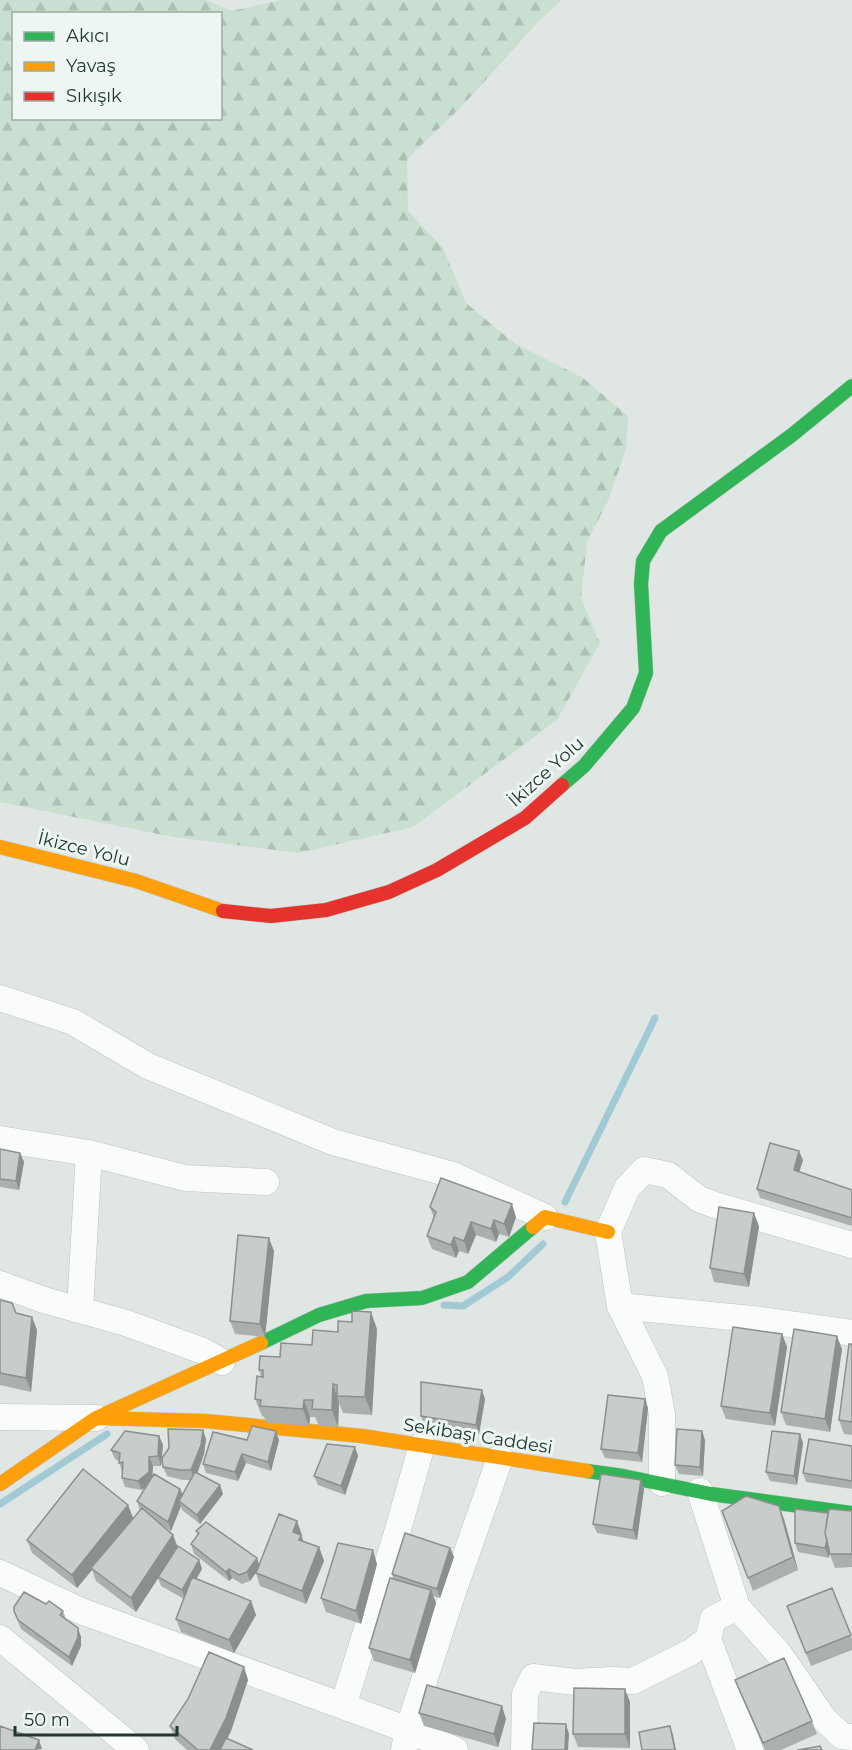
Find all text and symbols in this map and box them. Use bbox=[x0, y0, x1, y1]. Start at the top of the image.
legend bbox=[12, 12, 222, 120]
text: Akıcı bbox=[66, 25, 109, 47]
text: Yavaş bbox=[66, 55, 116, 77]
text: Sıkışık bbox=[66, 85, 122, 107]
street label: İkizce Yolu bbox=[504, 732, 588, 812]
street label: İkizce Yolu bbox=[36, 827, 132, 871]
street label: Sekibaşı Caddesi bbox=[402, 1413, 554, 1459]
scale bar bbox=[15, 1699, 177, 1737]
text: 50 m bbox=[24, 1709, 70, 1731]

